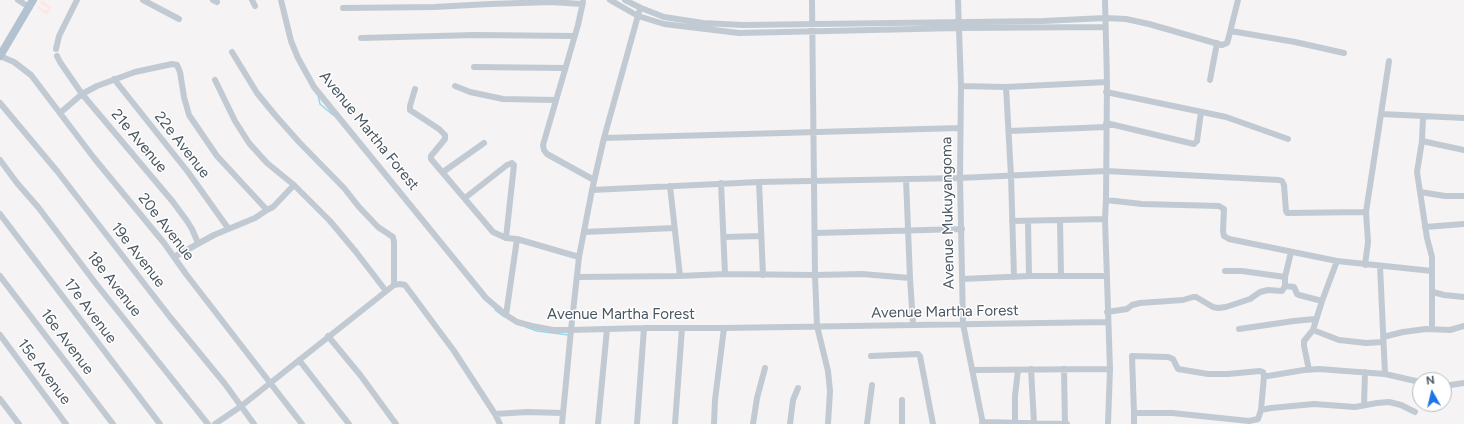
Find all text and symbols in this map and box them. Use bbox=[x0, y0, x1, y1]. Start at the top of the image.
street label: Avenue Martha Forest bbox=[315, 68, 423, 194]
street label: 21e Avenue bbox=[107, 106, 171, 176]
street label: 22e Avenue bbox=[150, 108, 214, 182]
street label: Avenue Mukuyangoma bbox=[938, 136, 958, 290]
street label: 20e Avenue bbox=[134, 190, 198, 264]
street label: 19e Avenue bbox=[107, 219, 169, 291]
street label: 18e Avenue bbox=[83, 248, 145, 320]
street label: 17e Avenue bbox=[60, 275, 120, 347]
street label: Avenue Martha Forest bbox=[871, 302, 1019, 322]
street label: 16e Avenue bbox=[37, 306, 97, 378]
street label: Avenue Martha Forest bbox=[547, 306, 695, 324]
street label: 15e Avenue bbox=[14, 336, 74, 408]
north arrow bbox=[1412, 372, 1452, 412]
text: N bbox=[1425, 374, 1436, 388]

